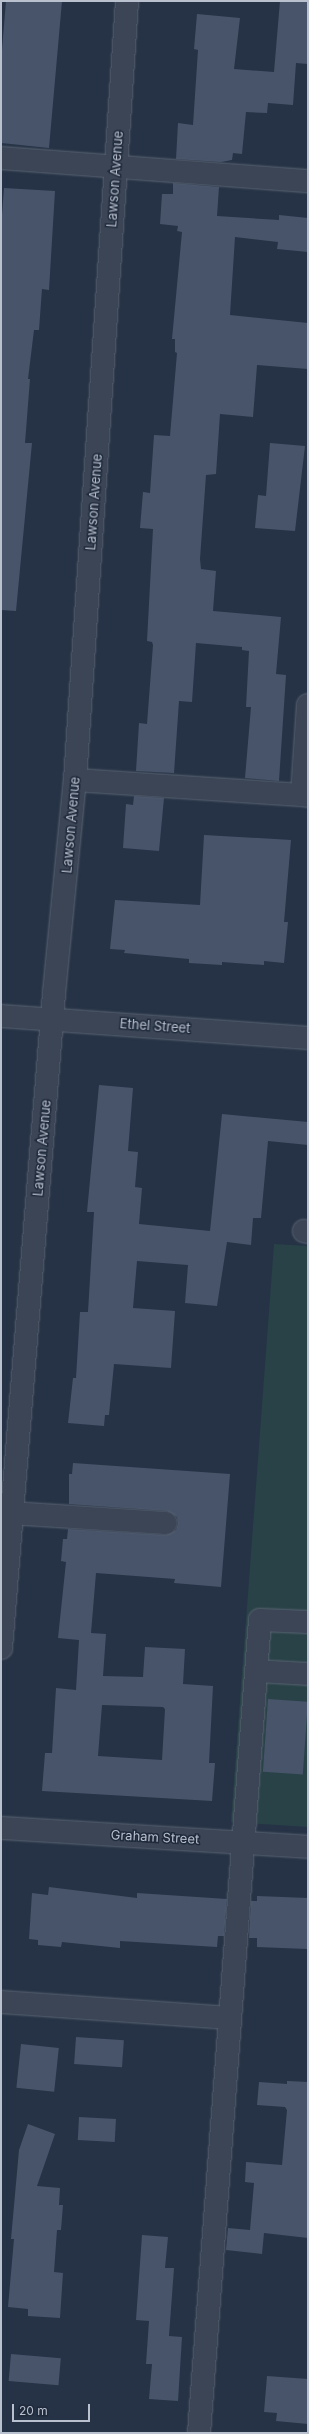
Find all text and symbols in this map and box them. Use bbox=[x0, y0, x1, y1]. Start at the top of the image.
street label: Lawson Avenue bbox=[104, 130, 126, 228]
street label: Lawson Avenue bbox=[83, 453, 105, 551]
street label: Lawson Avenue bbox=[59, 776, 83, 874]
street label: Ethel Street bbox=[119, 1016, 191, 1036]
street label: Lawson Avenue bbox=[30, 1099, 54, 1197]
street label: Graham Street bbox=[110, 1827, 200, 1847]
scale bar bbox=[14, 2396, 92, 2422]
text: 20 m bbox=[19, 2403, 48, 2418]

